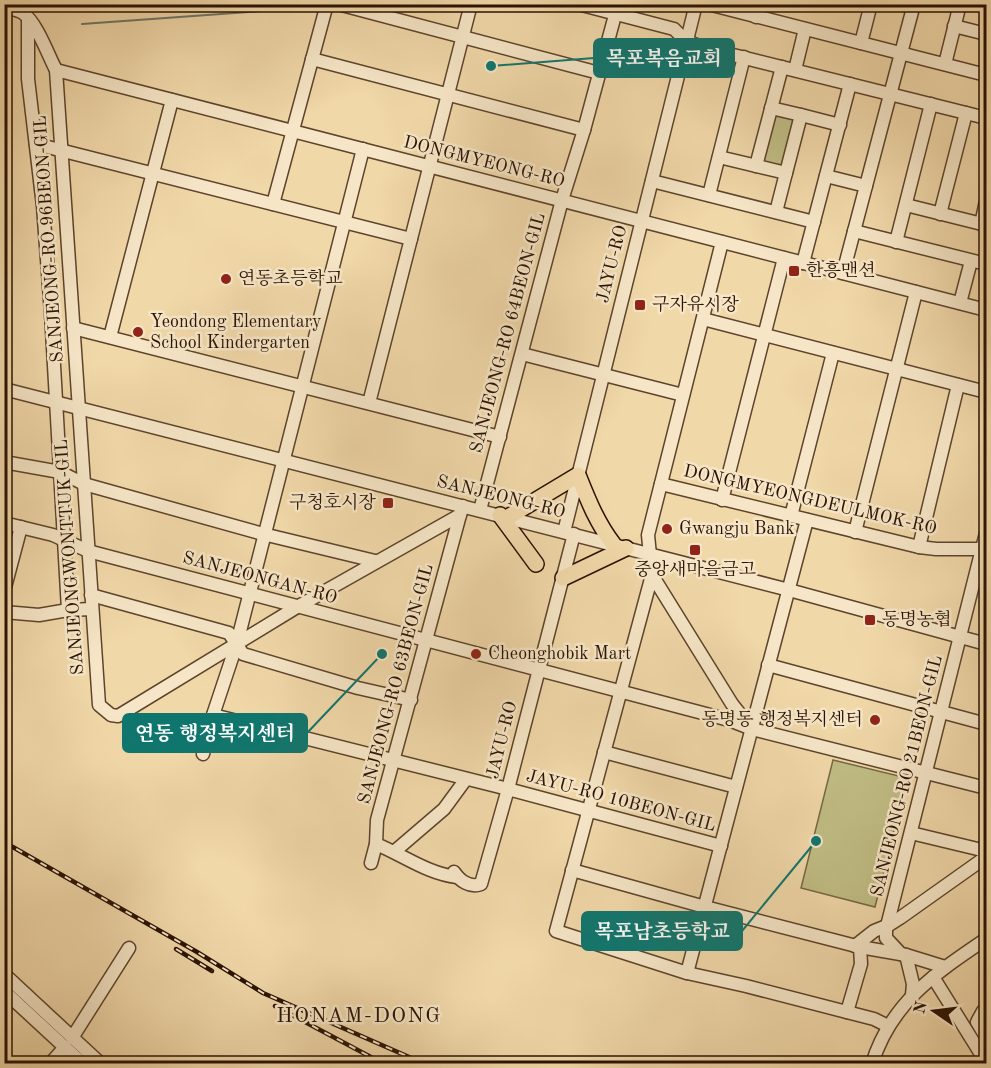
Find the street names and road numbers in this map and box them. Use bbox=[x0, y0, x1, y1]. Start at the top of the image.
street label: SANJEONG-RO 96BEON-GIL bbox=[31, 115, 67, 363]
street label: DONGMYEONG-RO bbox=[401, 133, 567, 191]
street label: SANJEONG-RO 64BEON-GIL bbox=[467, 211, 549, 455]
street label: JAYU-RO bbox=[594, 223, 630, 305]
street label: SANJEONGWONTTUK-GIL bbox=[53, 438, 87, 676]
street label: DONGMYEONGDEULMOK-RO bbox=[682, 462, 938, 538]
street label: SANJEONG-RO bbox=[435, 472, 567, 522]
street label: SANJEONGAN-RO bbox=[181, 549, 339, 607]
street label: SANJEONG-RO 63BEON-GIL bbox=[355, 562, 437, 806]
street label: SANJEONG-RO 21BEON-GIL bbox=[868, 653, 946, 899]
street label: JAYU-RO bbox=[484, 699, 520, 781]
street label: JAYU-RO 10BEON-GIL bbox=[524, 767, 718, 835]

